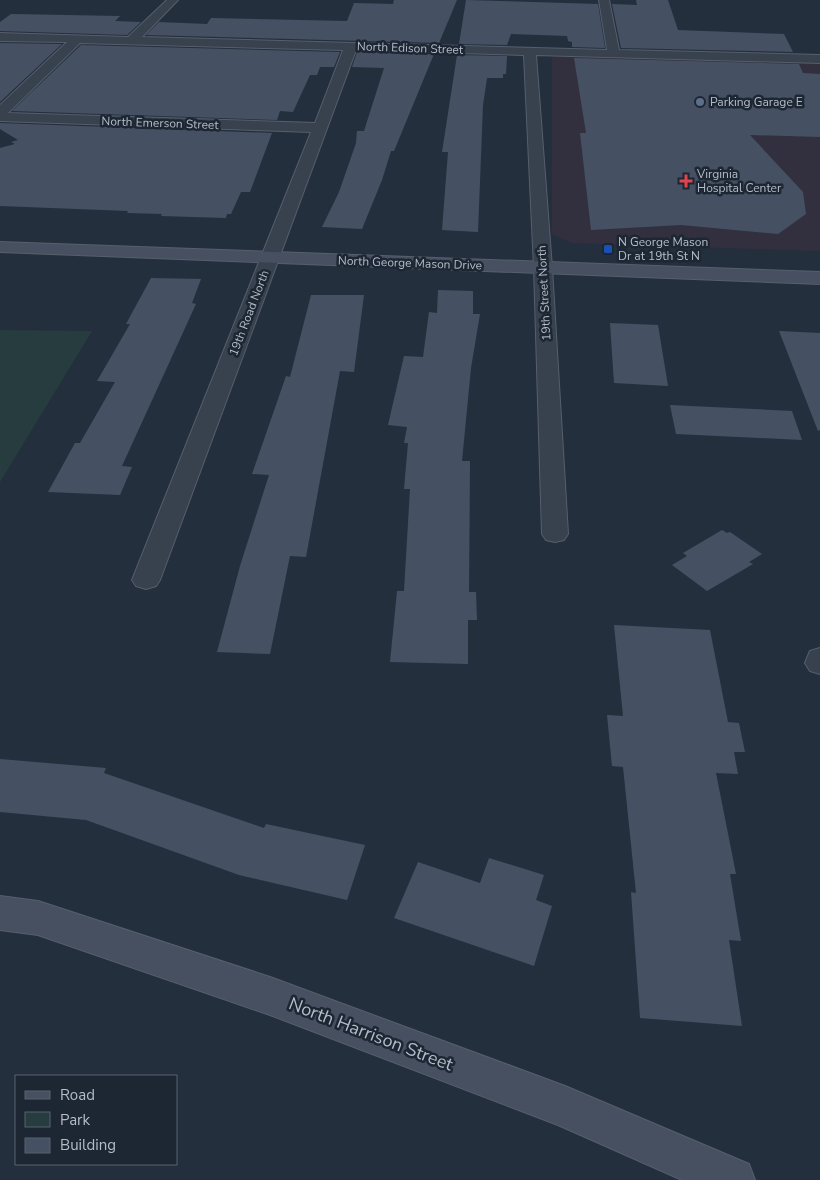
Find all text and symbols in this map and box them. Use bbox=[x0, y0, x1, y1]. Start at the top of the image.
street label: North Edison Street bbox=[357, 38, 464, 58]
place label: Parking Garage E bbox=[710, 94, 803, 110]
marker: Parking Garage E bbox=[694, 96, 706, 108]
street label: North Emerson Street bbox=[101, 113, 220, 133]
place label: Virginia Hospital Center bbox=[696, 166, 782, 196]
marker: Virginia Hospital Center bbox=[679, 174, 693, 188]
place label: N George Mason Dr at 19th St N bbox=[618, 234, 708, 264]
marker: N George Mason Dr at 19th St N bbox=[602, 243, 614, 255]
street label: 19th Street North bbox=[534, 245, 554, 341]
street label: North George Mason Drive bbox=[338, 252, 482, 274]
street label: 19th Road North bbox=[225, 268, 273, 358]
street label: North Harrison Street bbox=[285, 992, 457, 1077]
legend bbox=[15, 1075, 178, 1165]
text: Road bbox=[60, 1085, 95, 1105]
text: Park bbox=[60, 1110, 90, 1130]
text: Building bbox=[60, 1135, 116, 1155]

